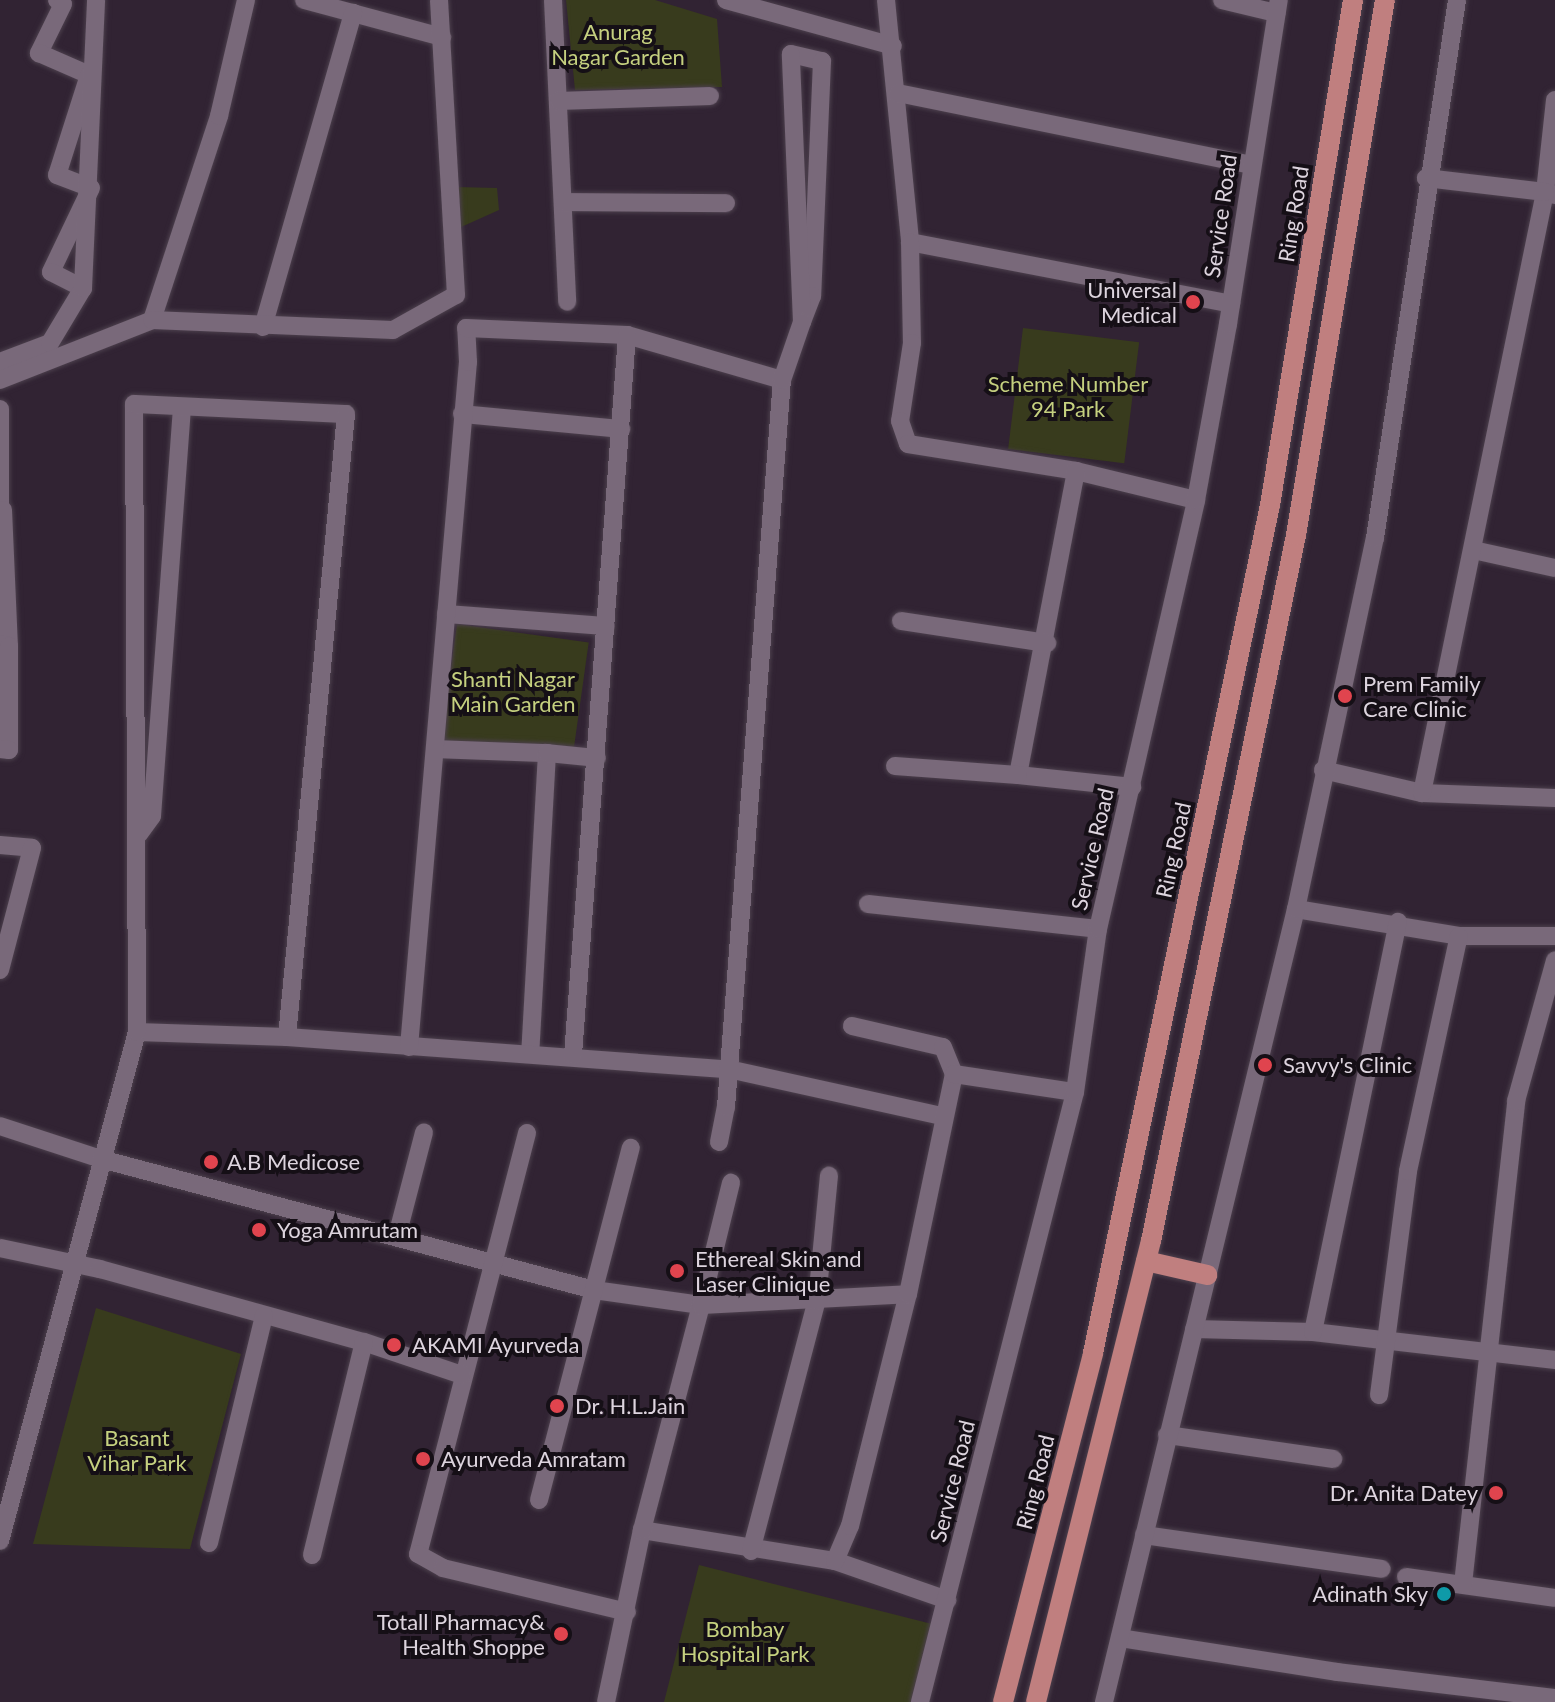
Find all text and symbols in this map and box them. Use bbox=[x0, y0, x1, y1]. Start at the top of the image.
park label: Anurag Nagar Garden bbox=[551, 18, 685, 70]
street label: Service Road bbox=[1198, 153, 1242, 279]
street label: Ring Road bbox=[1272, 164, 1314, 264]
place label: Universal Medical bbox=[1087, 276, 1177, 328]
marker: Universal Medical bbox=[1184, 293, 1202, 311]
park label: Scheme Number 94 Park bbox=[988, 370, 1148, 422]
park label: Shanti Nagar Main Garden bbox=[451, 665, 575, 716]
place label: Prem Family Care Clinic bbox=[1363, 670, 1481, 722]
marker: Prem Family Care Clinic bbox=[1334, 685, 1356, 707]
street label: Service Road bbox=[1065, 785, 1119, 913]
street label: Ring Road bbox=[1150, 800, 1196, 900]
place label: Savvy's Clinic bbox=[1283, 1052, 1412, 1078]
marker: Savvy's Clinic bbox=[1254, 1054, 1276, 1076]
place label: A.B Medicose bbox=[227, 1149, 360, 1175]
marker: A.B Medicose bbox=[202, 1153, 220, 1171]
place label: Yoga Amrutam bbox=[277, 1217, 419, 1243]
marker: Yoga Amrutam bbox=[248, 1219, 270, 1241]
place label: Ethereal Skin and Laser Clinique bbox=[695, 1245, 862, 1296]
marker: Ethereal Skin and Laser Clinique bbox=[666, 1260, 688, 1282]
place label: AKAMI Ayurveda bbox=[412, 1332, 580, 1358]
marker: AKAMI Ayurveda bbox=[383, 1334, 405, 1356]
place label: Dr. H.L.Jain bbox=[575, 1393, 685, 1419]
marker: Dr. H.L.Jain bbox=[546, 1395, 568, 1417]
street label: Service Road bbox=[924, 1417, 980, 1545]
park label: Basant Vihar Park bbox=[87, 1424, 187, 1476]
street label: Ring Road bbox=[1010, 1432, 1060, 1532]
place label: Ayurveda Amratam bbox=[441, 1446, 627, 1472]
marker: Ayurveda Amratam bbox=[412, 1448, 434, 1470]
place label: Dr. Anita Datey bbox=[1329, 1480, 1478, 1506]
marker: Dr. Anita Datey bbox=[1485, 1482, 1507, 1504]
place label: Adinath Sky bbox=[1313, 1581, 1428, 1607]
marker: Adinath Sky bbox=[1435, 1585, 1453, 1603]
place label: Totall Pharmacy& Health Shoppe bbox=[377, 1608, 545, 1660]
park label: Bombay Hospital Park bbox=[681, 1615, 809, 1666]
marker: Totall Pharmacy& Health Shoppe bbox=[552, 1625, 570, 1643]

